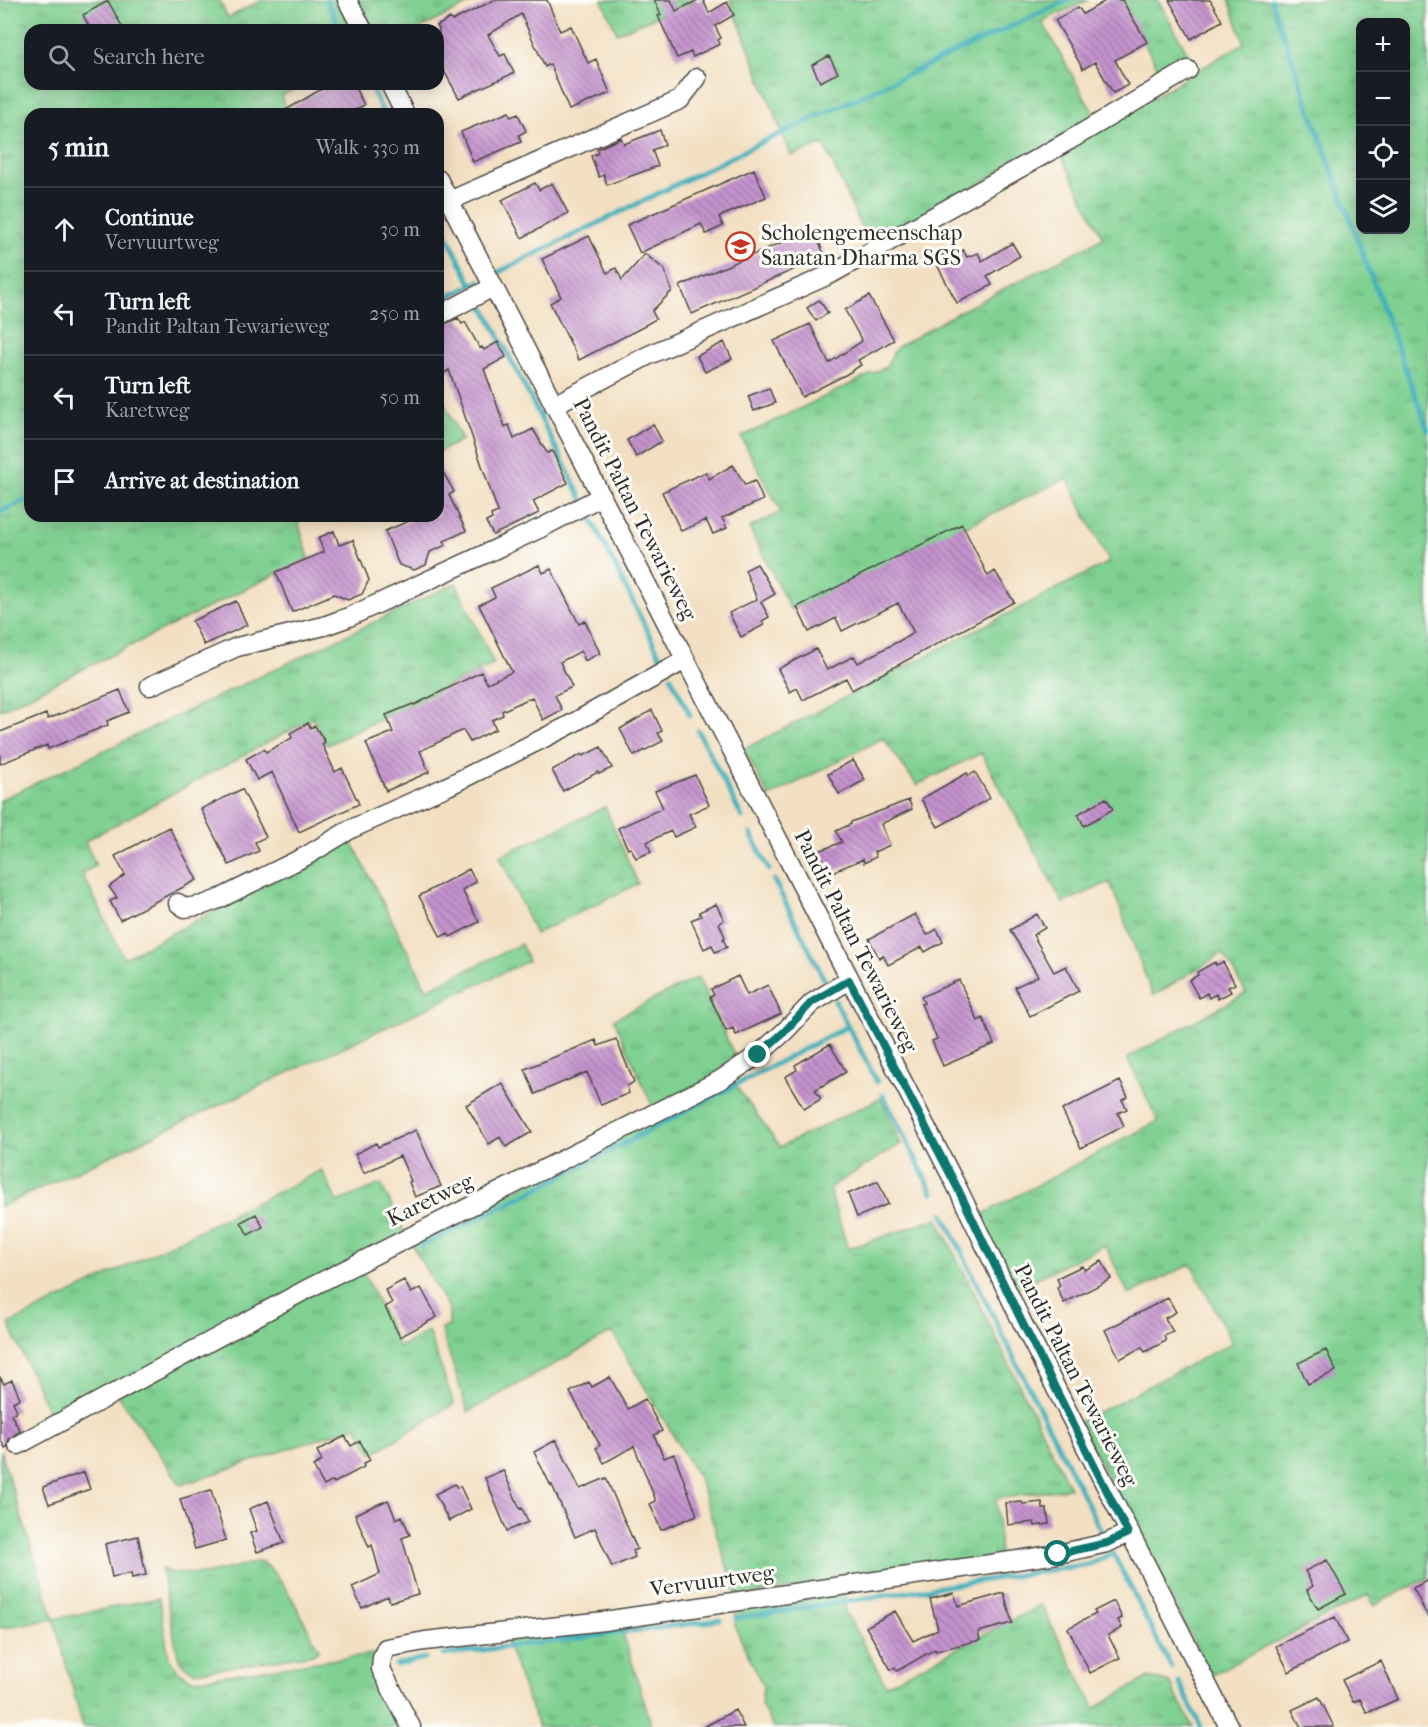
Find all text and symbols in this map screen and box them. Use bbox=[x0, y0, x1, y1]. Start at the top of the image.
map controls bbox=[1356, 18, 1410, 234]
button: + bbox=[1356, 18, 1410, 72]
search box bbox=[24, 24, 444, 90]
icon: search bbox=[45, 41, 78, 74]
text: Search here bbox=[93, 44, 205, 70]
button: − bbox=[1356, 72, 1410, 126]
button: locate bbox=[1356, 126, 1410, 180]
text: 5 min bbox=[48, 132, 109, 163]
text: Walk · 330 m bbox=[316, 136, 420, 159]
button: layers bbox=[1356, 180, 1410, 234]
text: Continue bbox=[105, 205, 194, 231]
icon: ahead bbox=[48, 213, 81, 246]
text: 30 m bbox=[380, 218, 420, 241]
place label: Scholengemeenschap Sanatan Dharma SGS bbox=[761, 220, 962, 271]
school or university icon: Scholengemeenschap Sanatan Dharma SGS bbox=[724, 230, 756, 262]
text: Vervuurtweg bbox=[105, 231, 219, 254]
text: Turn left bbox=[105, 289, 191, 315]
icon: left bbox=[48, 297, 81, 330]
text: 250 m bbox=[369, 302, 420, 325]
text: Pandit Paltan Tewarieweg bbox=[105, 315, 329, 338]
text: Turn left bbox=[105, 373, 191, 399]
icon: left bbox=[48, 381, 81, 414]
text: 50 m bbox=[379, 386, 420, 409]
street label: Pandit Paltan Tewarieweg bbox=[567, 393, 703, 625]
text: Karetweg bbox=[105, 399, 190, 422]
icon: arrive bbox=[48, 465, 81, 498]
text: Arrive at destination bbox=[105, 468, 299, 494]
street label: Pandit Paltan Tewarieweg bbox=[788, 825, 924, 1057]
route end bbox=[744, 1041, 770, 1067]
street label: Karetweg bbox=[383, 1168, 478, 1232]
street label: Pandit Paltan Tewarieweg bbox=[1008, 1259, 1144, 1491]
route start bbox=[1044, 1540, 1070, 1566]
street label: Vervuurtweg bbox=[647, 1559, 776, 1603]

